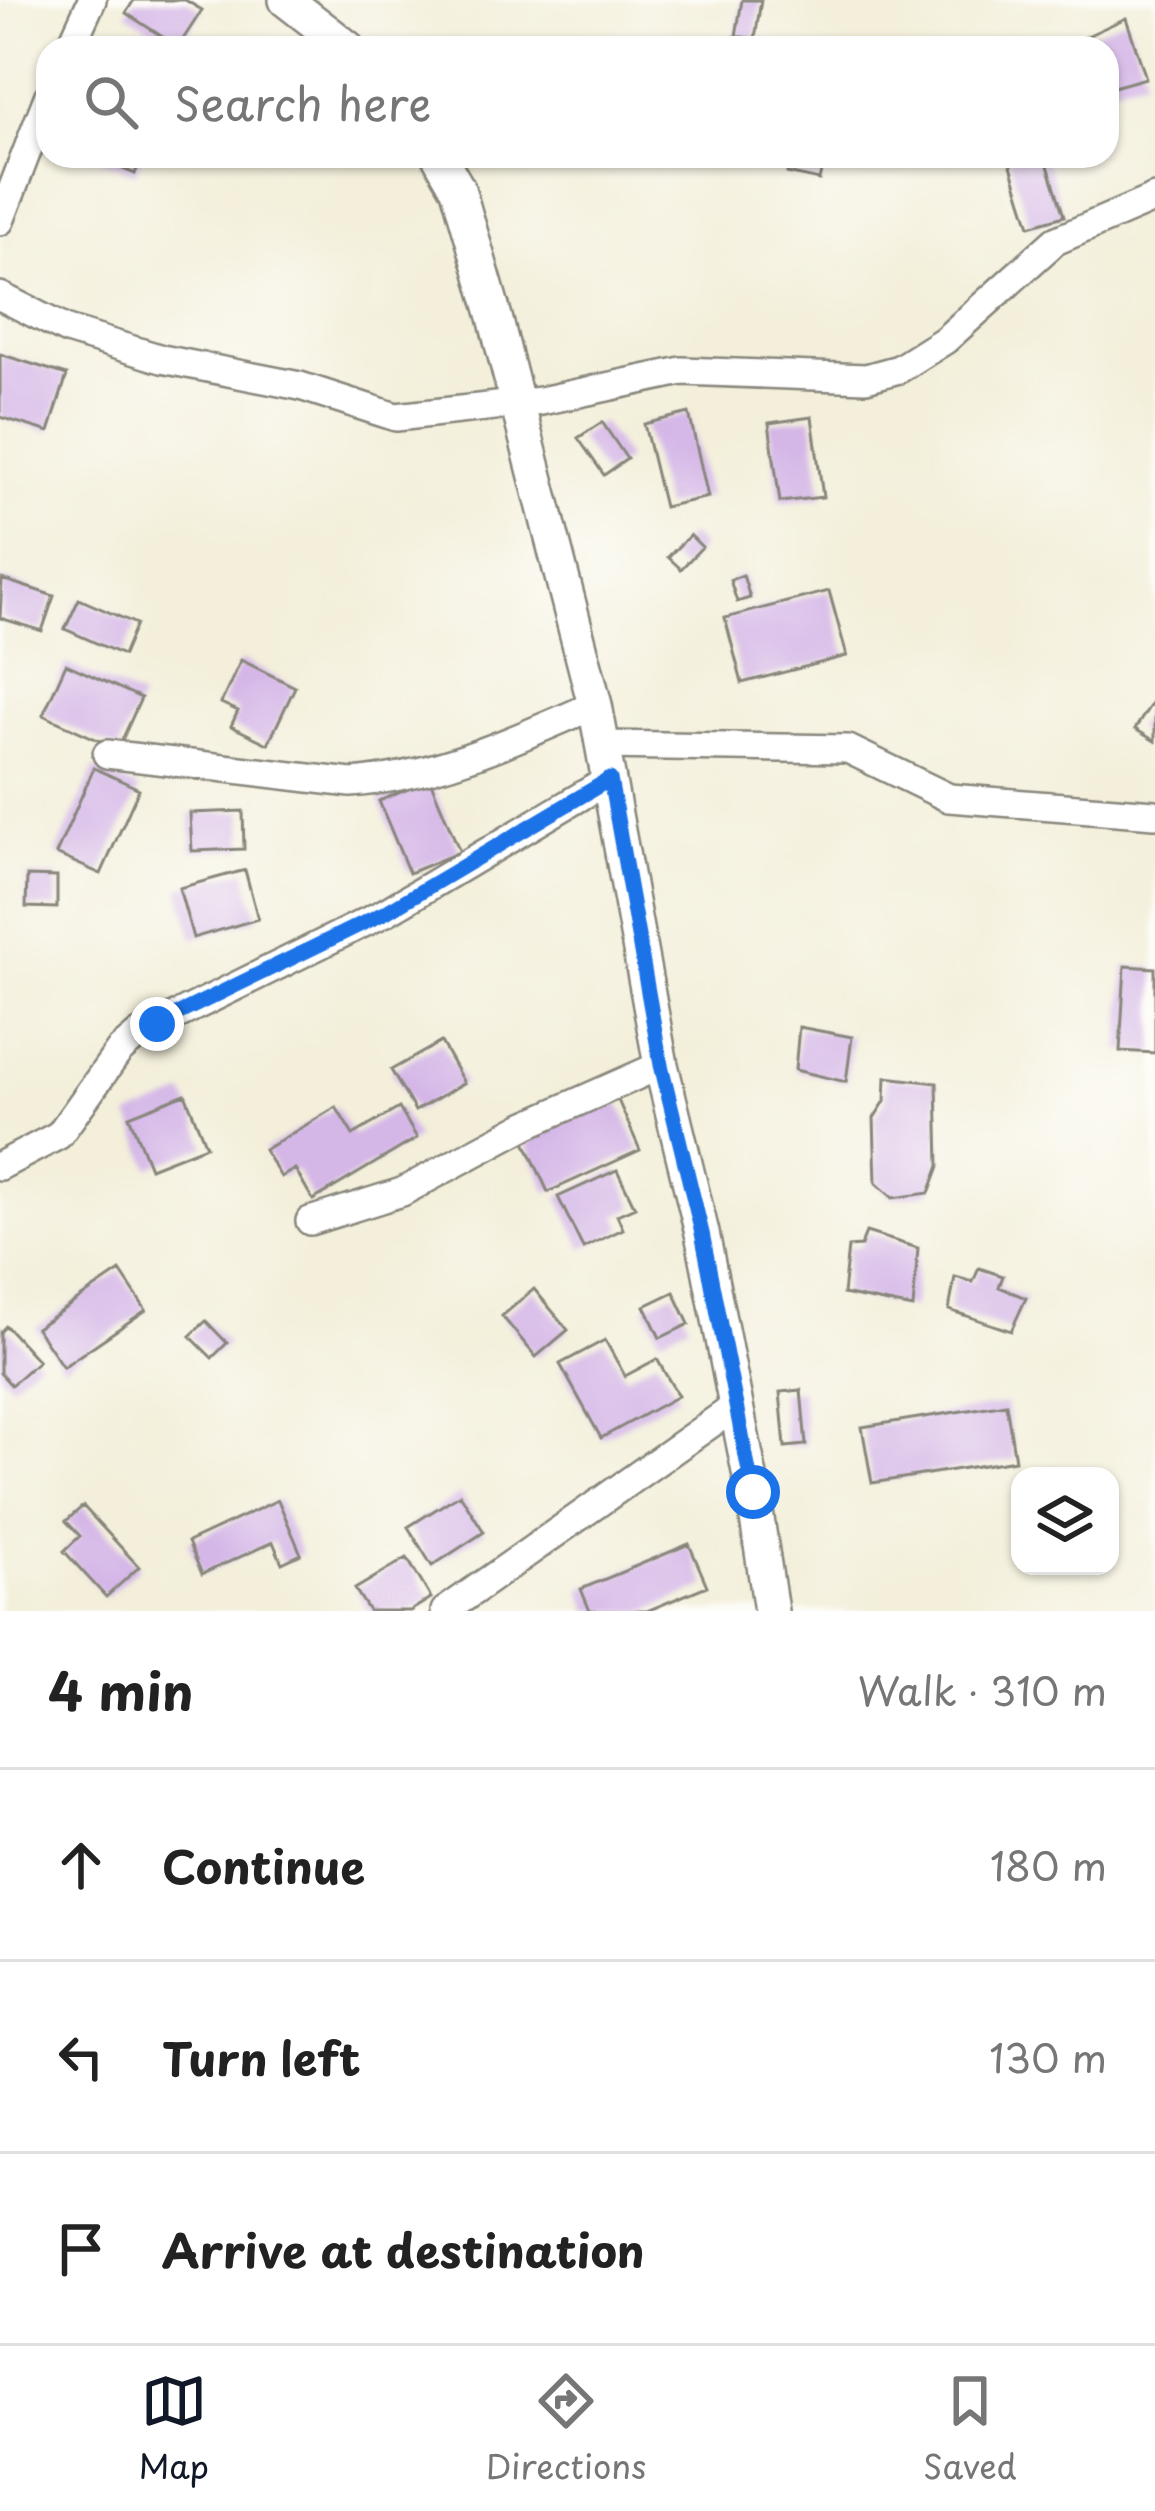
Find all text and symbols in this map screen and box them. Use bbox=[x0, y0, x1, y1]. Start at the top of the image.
search box bbox=[36, 36, 1119, 168]
text: Search here bbox=[174, 68, 431, 136]
icon: search bbox=[78, 69, 144, 135]
route end bbox=[130, 997, 184, 1051]
route start bbox=[726, 1465, 780, 1519]
map controls bbox=[1011, 1467, 1119, 1575]
button: layers bbox=[1011, 1467, 1119, 1575]
text: 4 min bbox=[48, 1651, 193, 1728]
text: Walk · 310 m bbox=[858, 1660, 1107, 1719]
text: Continue bbox=[162, 1831, 365, 1899]
icon: ahead bbox=[48, 1832, 114, 1898]
text: 180 m bbox=[990, 1835, 1107, 1894]
text: Turn left bbox=[162, 2023, 361, 2091]
icon: left bbox=[48, 2024, 114, 2090]
text: 130 m bbox=[989, 2027, 1107, 2086]
text: Arrive at destination bbox=[162, 2215, 645, 2283]
icon: arrive bbox=[48, 2216, 114, 2282]
tab: Map bbox=[138, 2368, 209, 2490]
tab: Directions bbox=[486, 2368, 646, 2490]
tab: Saved bbox=[923, 2368, 1017, 2490]

